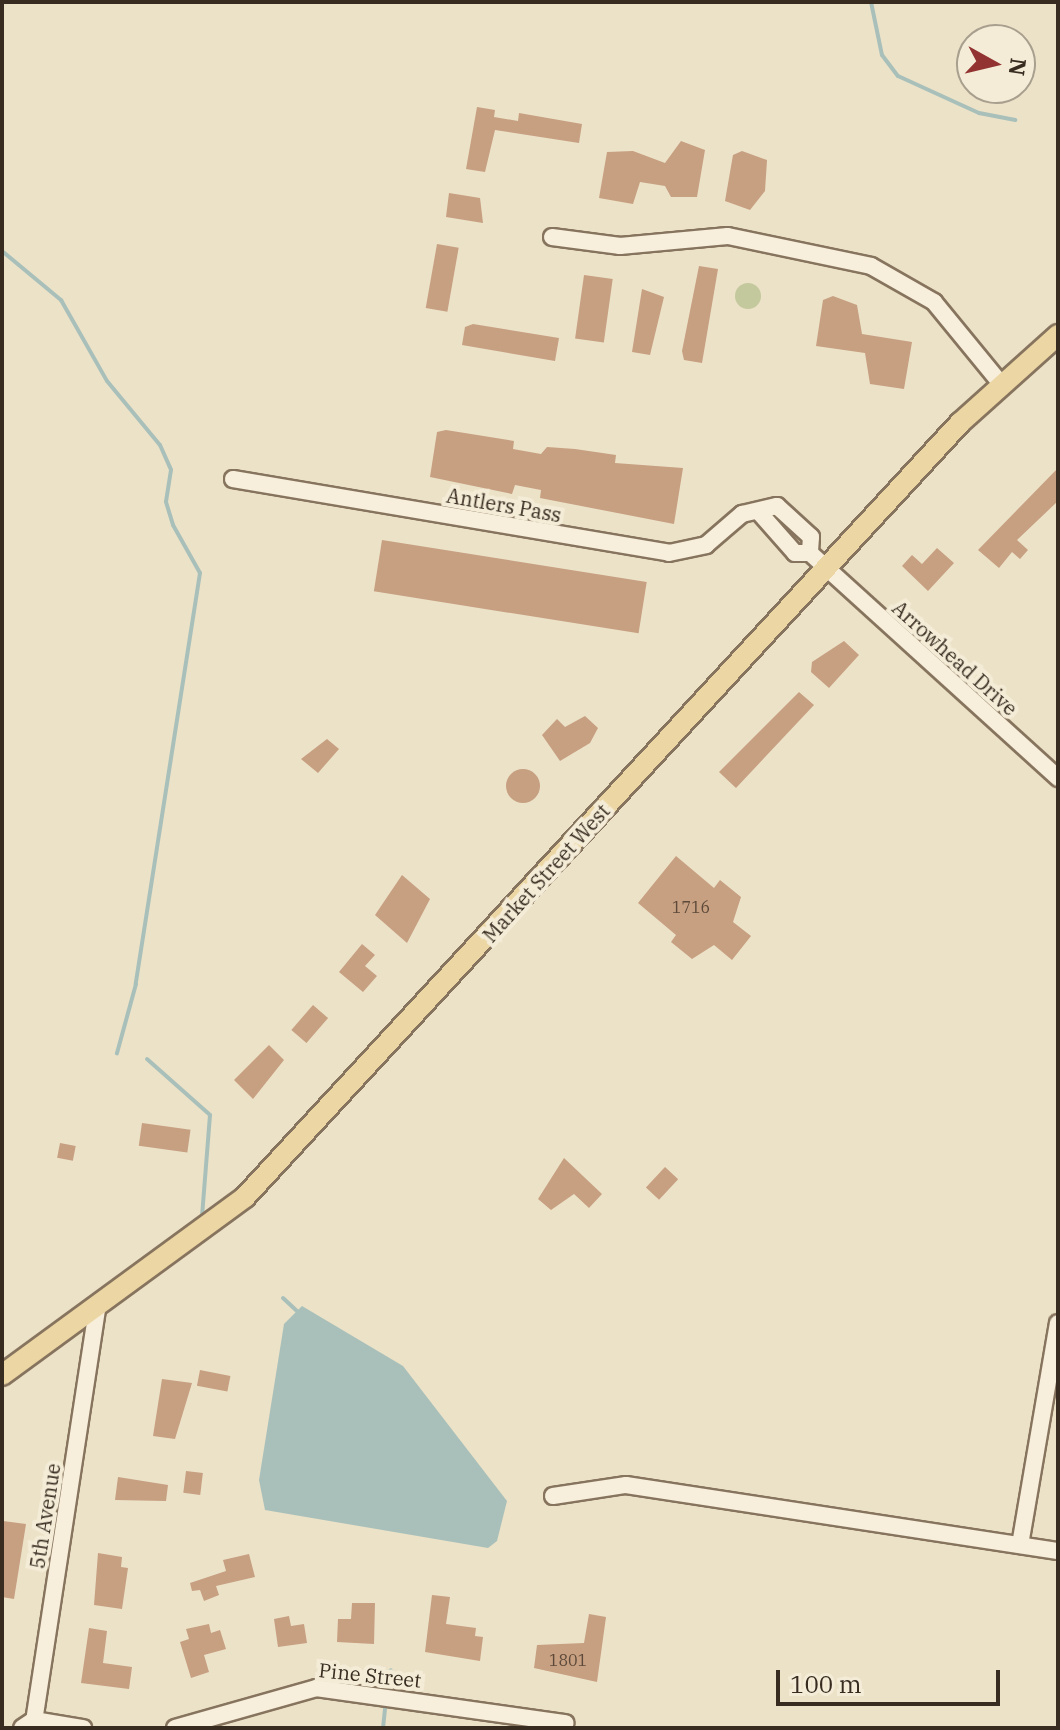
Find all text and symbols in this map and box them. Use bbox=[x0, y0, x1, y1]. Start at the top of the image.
north arrow bbox=[956, 24, 1036, 104]
text: N bbox=[1003, 56, 1034, 78]
street label: Antlers Pass bbox=[445, 483, 563, 527]
street label: Arrowhead Drive bbox=[888, 596, 1022, 720]
street label: Market Street West bbox=[478, 799, 614, 947]
house number: 1716 bbox=[672, 897, 710, 917]
street label: 5th Avenue bbox=[25, 1462, 65, 1570]
house number: 1801 bbox=[549, 1650, 587, 1670]
scale bar bbox=[780, 1654, 1004, 1704]
street label: Pine Street bbox=[317, 1658, 423, 1692]
text: 100 m bbox=[790, 1668, 862, 1700]

